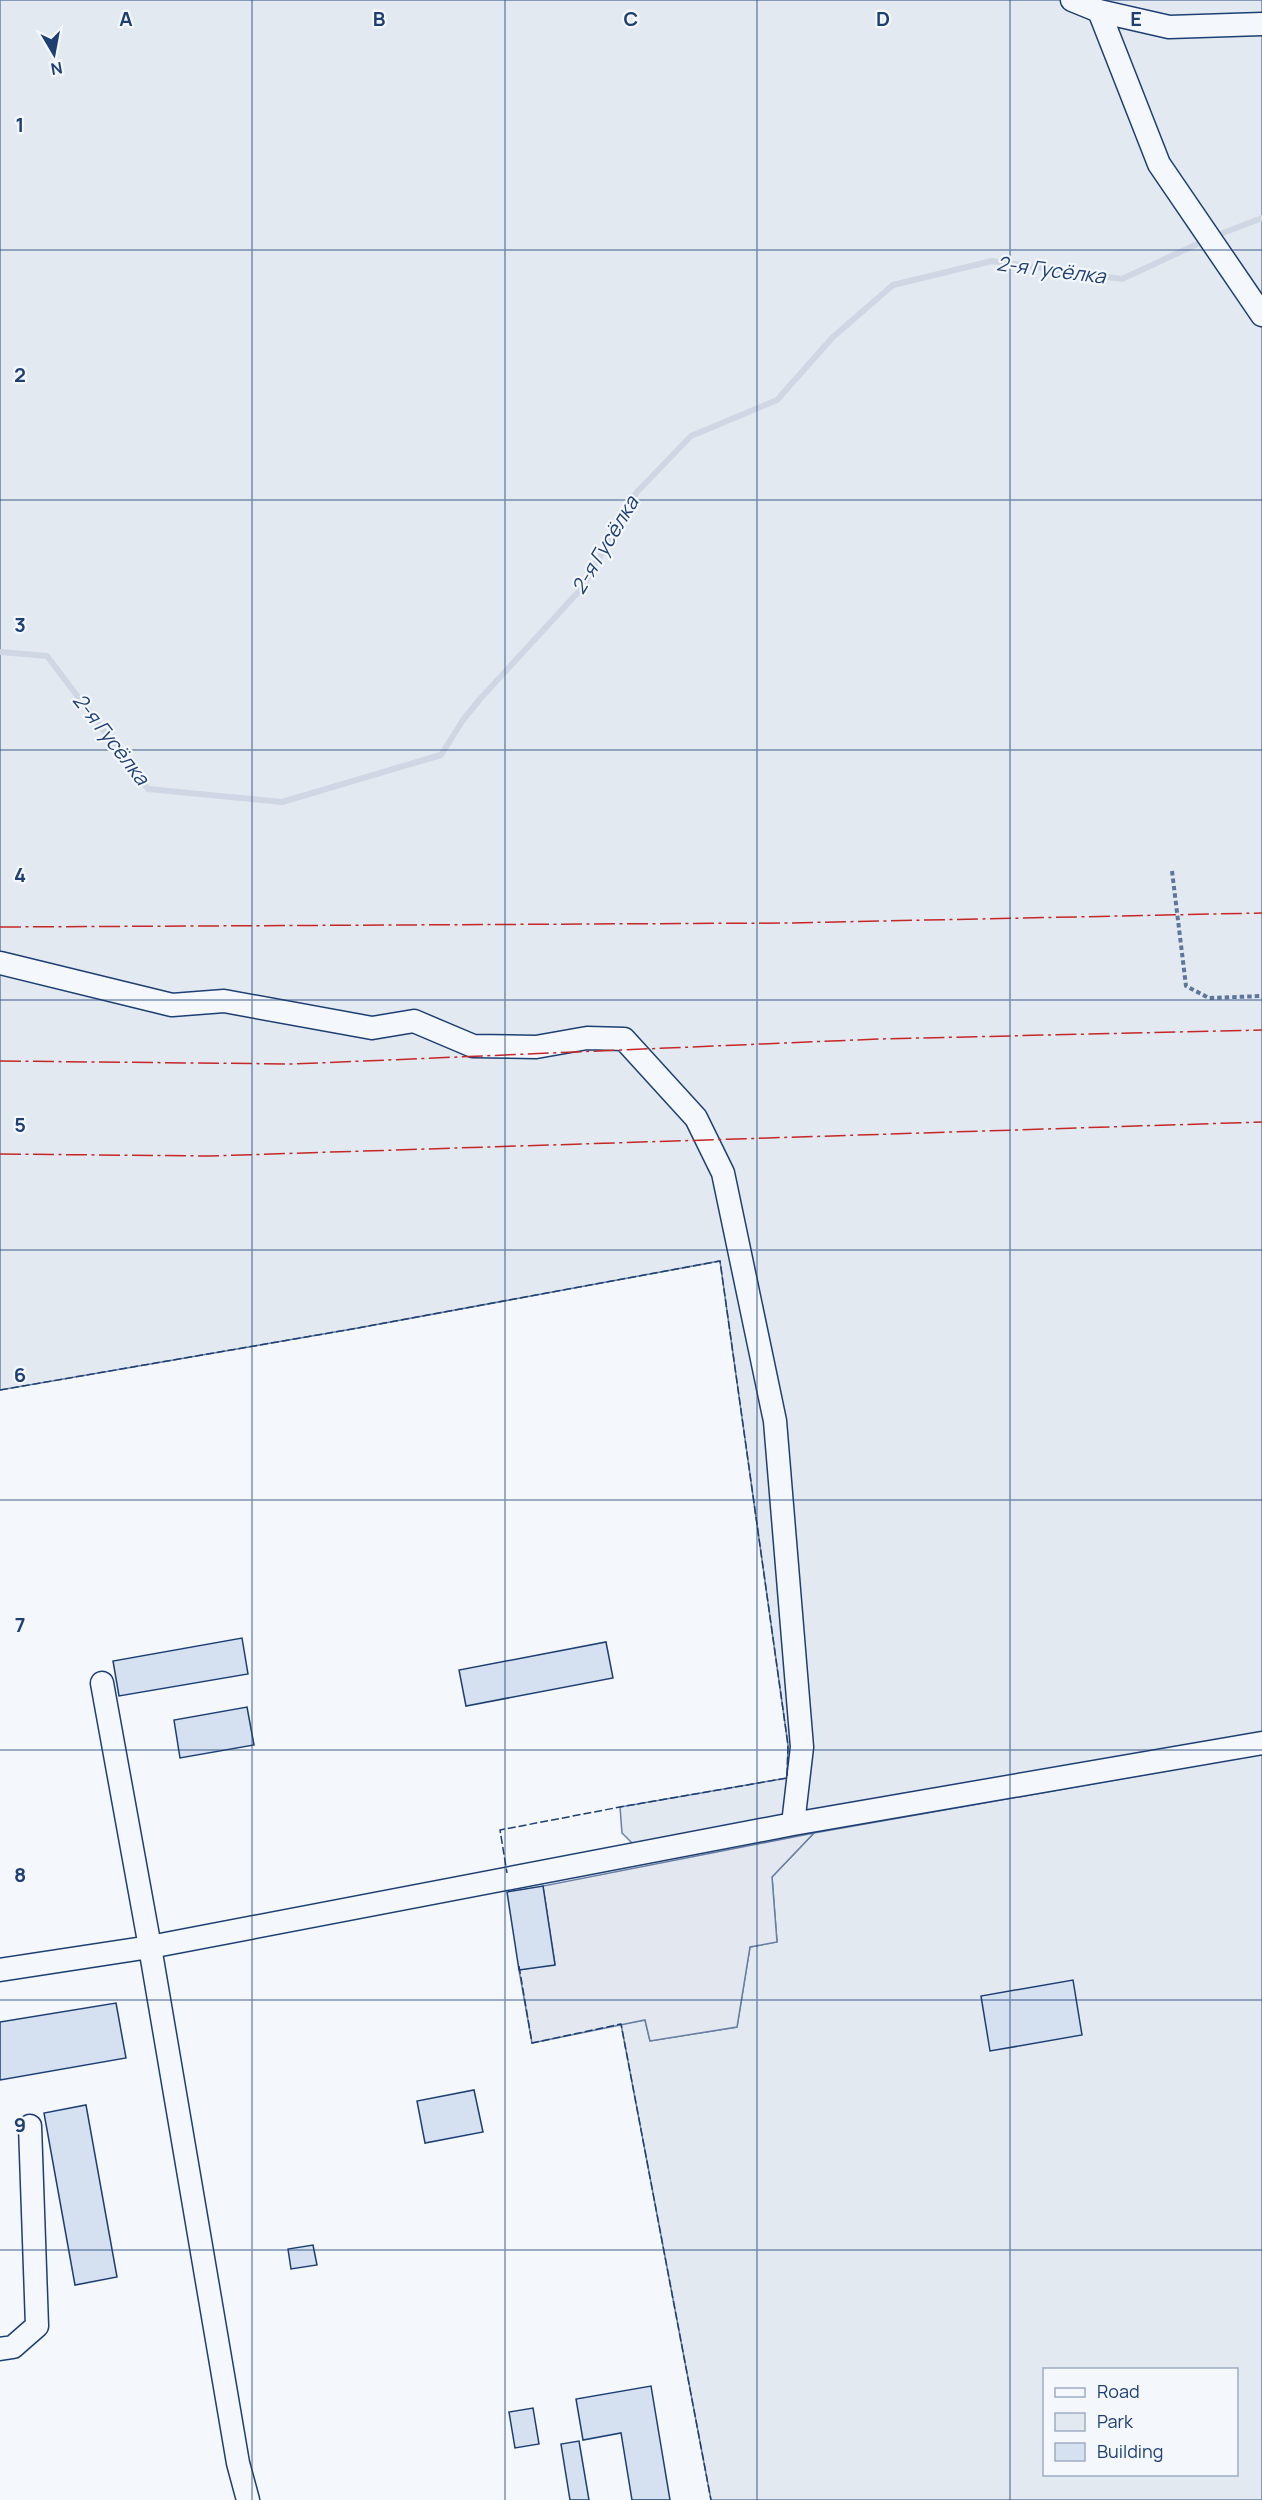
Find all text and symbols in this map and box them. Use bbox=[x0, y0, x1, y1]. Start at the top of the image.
text: A bbox=[119, 5, 133, 32]
text: B bbox=[373, 5, 386, 32]
text: C bbox=[624, 5, 638, 32]
text: D bbox=[876, 5, 890, 32]
text: E bbox=[1130, 5, 1142, 32]
north arrow bbox=[24, 24, 84, 84]
text: N bbox=[49, 57, 64, 81]
text: 1 bbox=[16, 111, 24, 138]
water label: 2-я Гусёлка bbox=[995, 249, 1108, 290]
text: 2 bbox=[14, 361, 26, 388]
water label: 2-я Гусёлка bbox=[565, 490, 645, 599]
text: 3 bbox=[14, 611, 26, 638]
water label: 2-я Гусёлка bbox=[67, 687, 156, 791]
text: 4 bbox=[14, 861, 26, 888]
text: 5 bbox=[14, 1111, 26, 1138]
text: 6 bbox=[14, 1361, 26, 1388]
text: 7 bbox=[15, 1611, 25, 1638]
text: 8 bbox=[14, 1861, 26, 1888]
text: 9 bbox=[14, 2111, 26, 2138]
legend bbox=[1043, 2368, 1238, 2476]
text: Road bbox=[1097, 2379, 1140, 2403]
text: Park bbox=[1097, 2409, 1134, 2433]
text: Building bbox=[1097, 2439, 1163, 2463]

